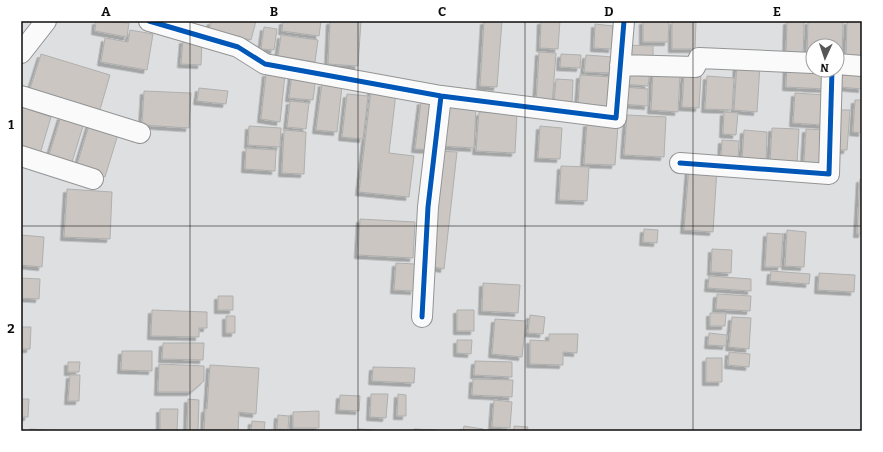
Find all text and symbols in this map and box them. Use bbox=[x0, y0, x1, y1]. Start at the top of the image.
text: A bbox=[101, 4, 111, 19]
text: B bbox=[270, 4, 278, 19]
text: C bbox=[438, 4, 446, 19]
text: D bbox=[604, 4, 614, 19]
text: E bbox=[773, 4, 781, 19]
north arrow bbox=[805, 38, 845, 78]
text: N bbox=[819, 61, 829, 74]
text: 1 bbox=[8, 117, 14, 132]
text: 2 bbox=[7, 321, 15, 336]

